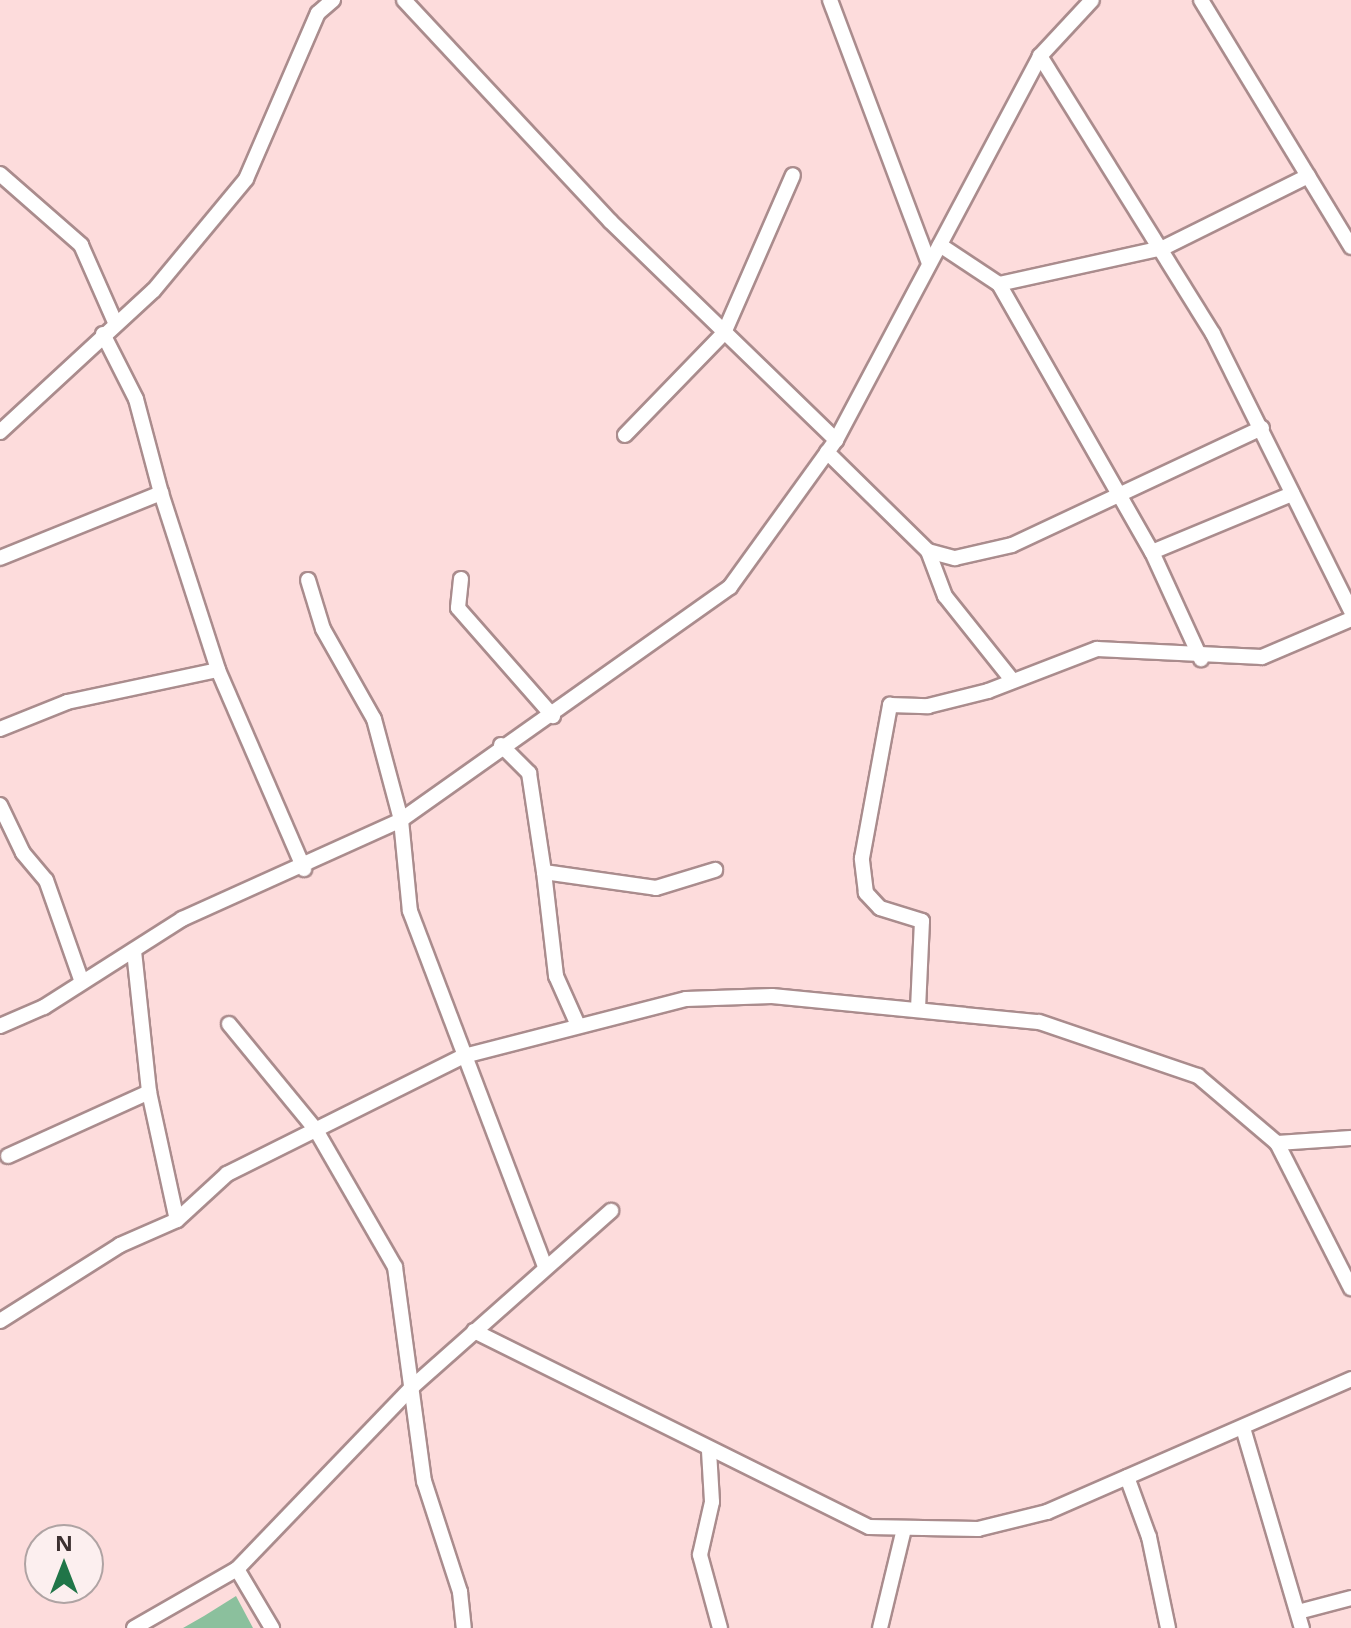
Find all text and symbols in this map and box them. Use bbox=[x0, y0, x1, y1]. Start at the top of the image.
north arrow bbox=[24, 1524, 104, 1604]
text: N bbox=[55, 1527, 73, 1557]

